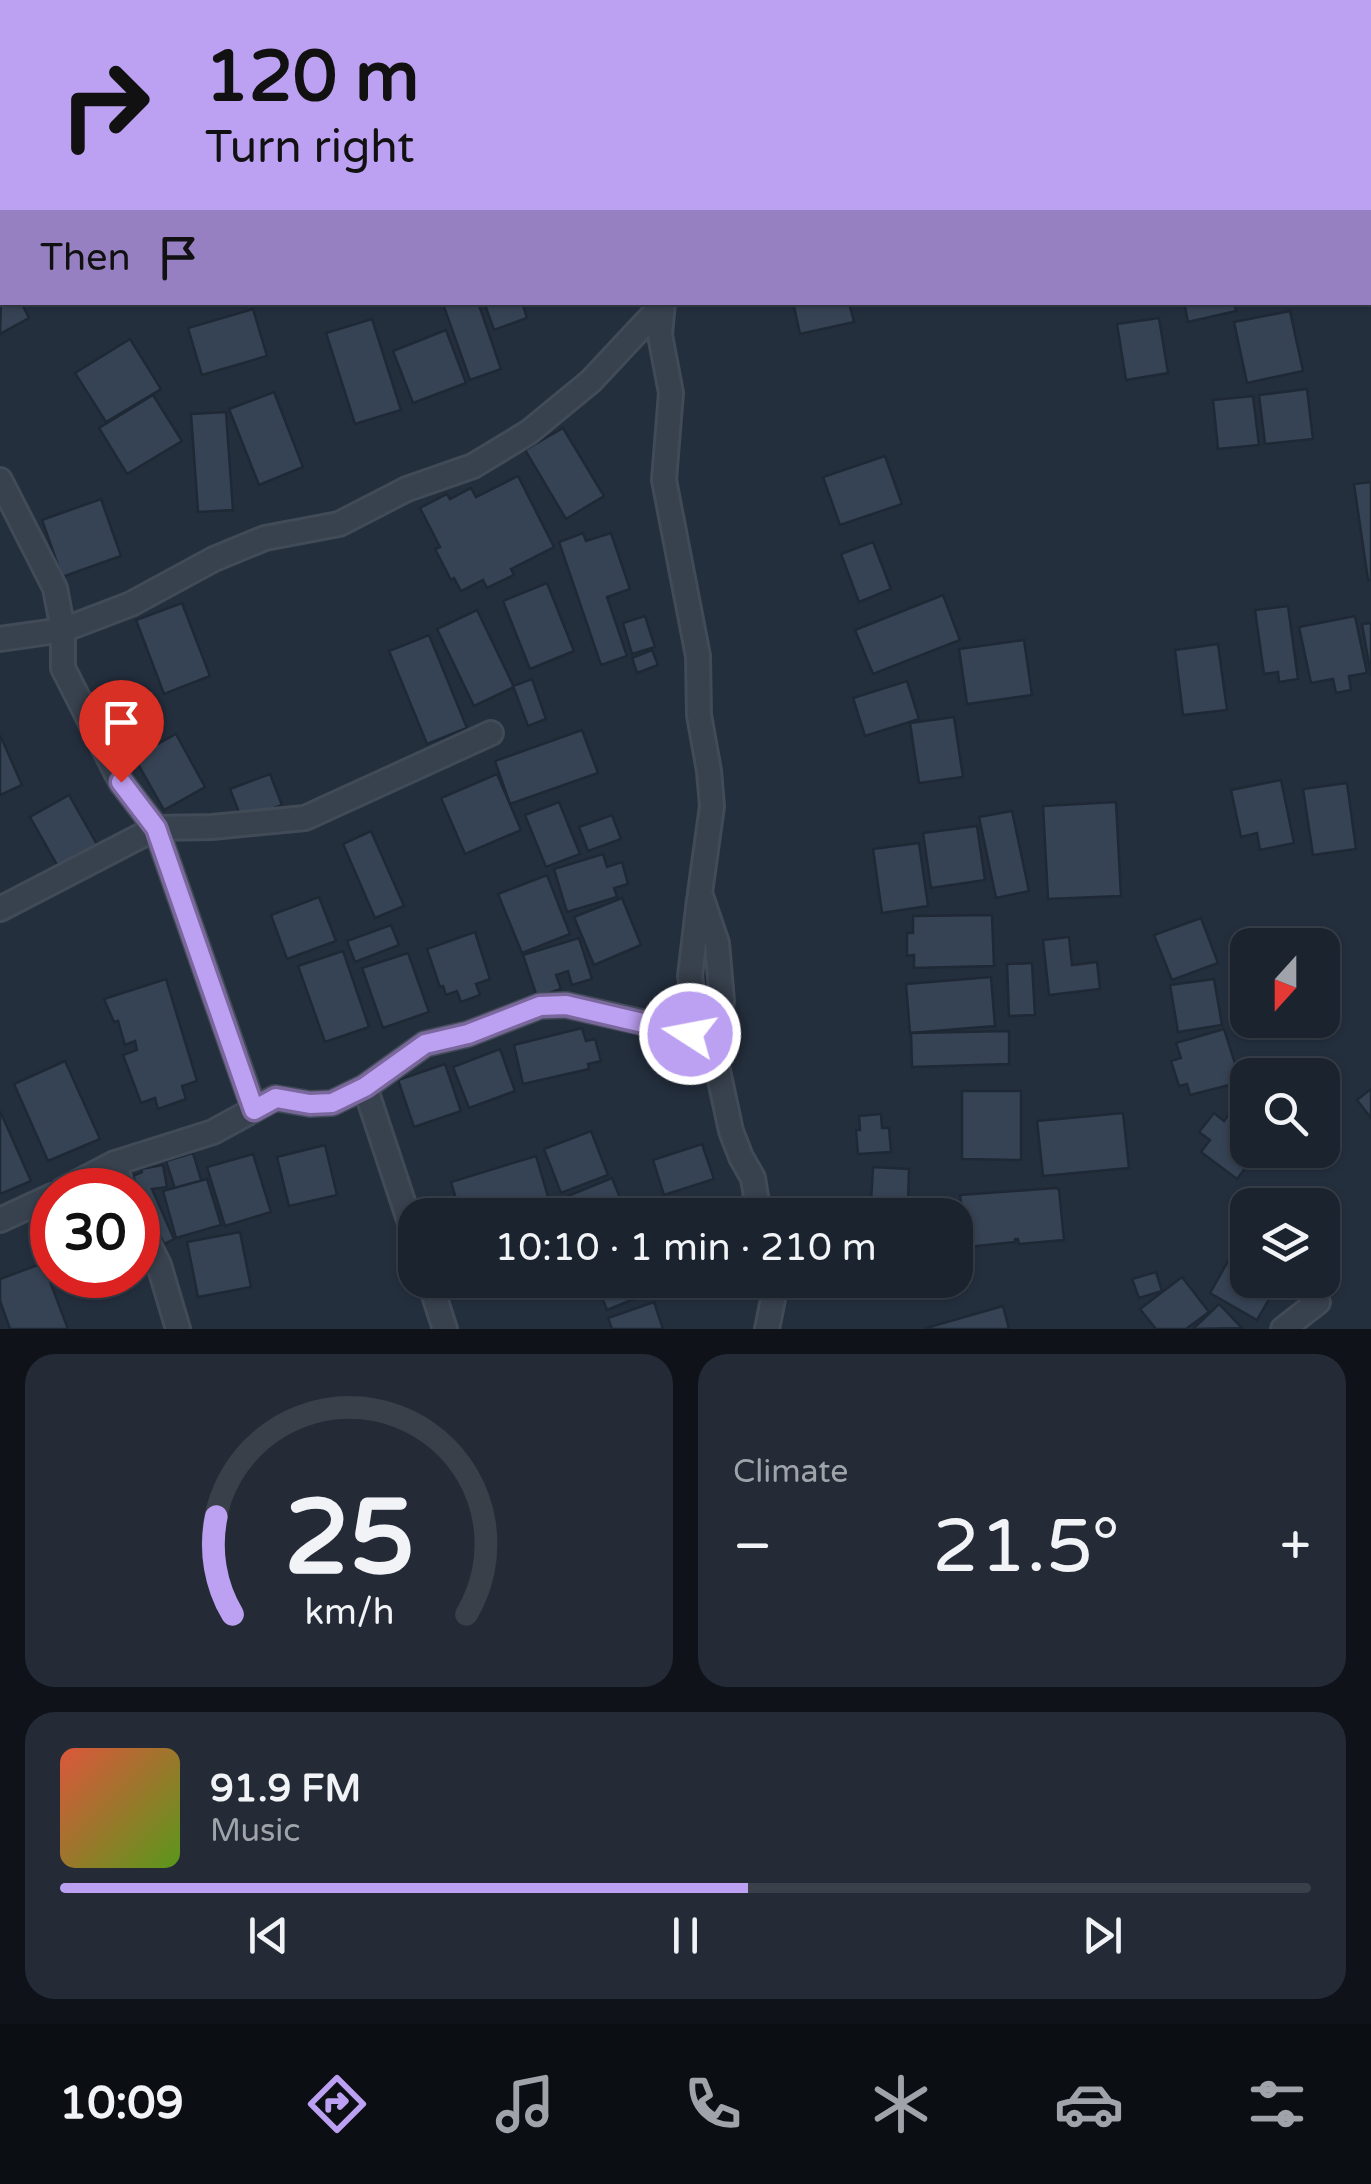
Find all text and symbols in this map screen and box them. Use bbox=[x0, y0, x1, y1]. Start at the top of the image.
text: 120 m bbox=[205, 36, 419, 120]
icon: right bbox=[40, 40, 170, 170]
text: Turn right bbox=[205, 121, 414, 175]
icon: arrive bbox=[151, 230, 206, 285]
text: Then bbox=[40, 235, 131, 281]
pin bbox=[79, 680, 164, 783]
icon: arrive bbox=[94, 695, 149, 750]
north arrow bbox=[1230, 928, 1340, 1038]
map controls bbox=[1230, 928, 1340, 1298]
position arrow bbox=[638, 982, 742, 1086]
button: search bbox=[1230, 1058, 1340, 1168]
speed limit sign: 30 bbox=[30, 1168, 160, 1298]
button: layers bbox=[1230, 1188, 1340, 1298]
text: 10:10 · 1 min · 210 m bbox=[494, 1225, 877, 1271]
text: Climate bbox=[733, 1453, 848, 1491]
text: 25 bbox=[284, 1477, 414, 1602]
text: 21.5° bbox=[932, 1502, 1120, 1592]
text: − bbox=[733, 1514, 772, 1580]
text: + bbox=[1280, 1514, 1311, 1580]
text: km/h bbox=[304, 1591, 394, 1634]
text: 91.9 FM bbox=[210, 1766, 361, 1812]
text: Music bbox=[210, 1812, 300, 1850]
icon: previous bbox=[241, 1908, 296, 1963]
icon: pause bbox=[658, 1908, 713, 1963]
icon: next bbox=[1075, 1908, 1130, 1963]
icon: directions bbox=[302, 2069, 372, 2139]
icon: music bbox=[490, 2069, 560, 2139]
icon: phone bbox=[678, 2069, 748, 2139]
icon: climate bbox=[866, 2069, 936, 2139]
icon: car bbox=[1054, 2069, 1124, 2139]
icon: filters bbox=[1242, 2069, 1312, 2139]
text: 10:09 bbox=[59, 2077, 184, 2131]

